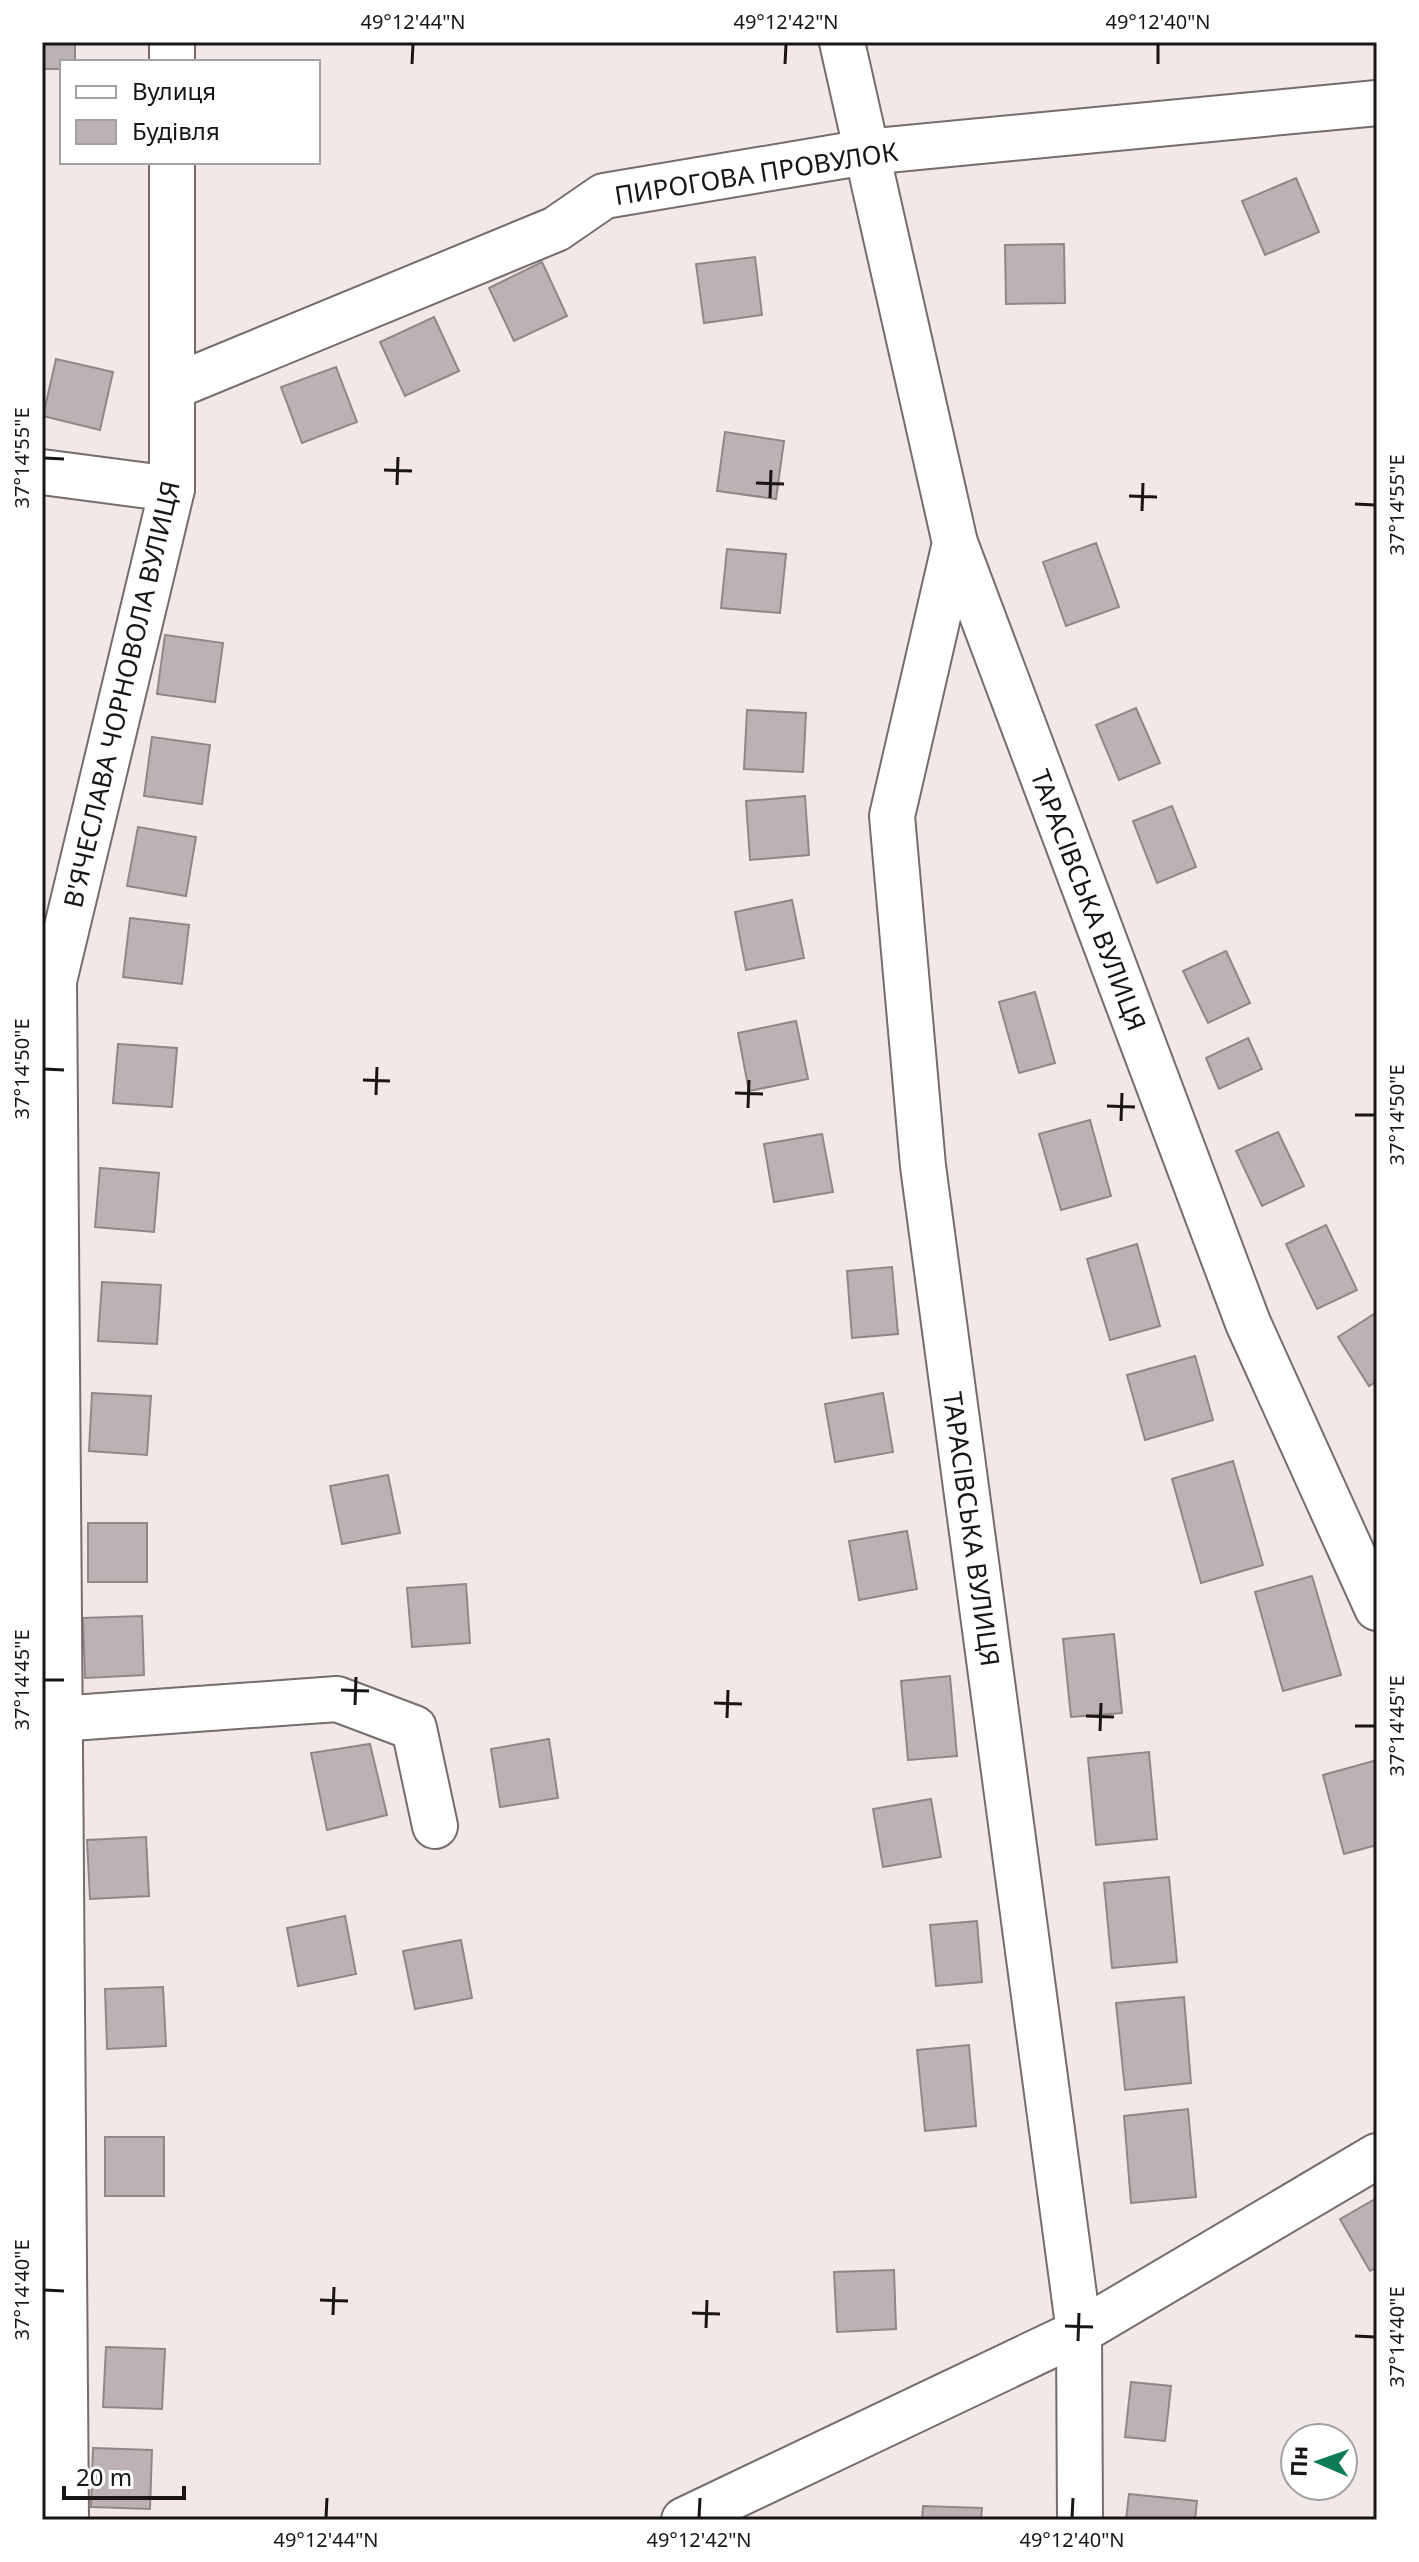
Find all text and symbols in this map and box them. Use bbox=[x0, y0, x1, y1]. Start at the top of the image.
text: 49°12'44"N bbox=[360, 8, 466, 35]
text: 49°12'42"N bbox=[733, 8, 839, 35]
text: 49°12'40"N bbox=[1105, 8, 1211, 35]
legend bbox=[60, 60, 320, 164]
text: Вулиця bbox=[132, 74, 216, 107]
text: Будівля bbox=[132, 114, 220, 147]
street label: ПИРОГОВА ПРОВУЛОК bbox=[612, 133, 900, 213]
text: 37°14'55"E bbox=[8, 408, 35, 508]
text: 37°14'55"E bbox=[1383, 455, 1410, 555]
street label: В'ЯЧЕСЛАВА ЧОРНОВОЛА ВУЛИЦЯ bbox=[54, 477, 188, 911]
street label: ТАРАСІВСЬКА ВУЛИЦЯ bbox=[1023, 764, 1155, 1036]
text: 37°14'50"E bbox=[8, 1019, 35, 1119]
text: 37°14'50"E bbox=[1383, 1065, 1410, 1165]
street label: ТАРАСІВСЬКА ВУЛИЦЯ bbox=[935, 1389, 1009, 1669]
text: 37°14'45"E bbox=[8, 1630, 35, 1730]
text: 37°14'45"E bbox=[1383, 1676, 1410, 1776]
text: 37°14'40"E bbox=[8, 2240, 35, 2340]
text: 37°14'40"E bbox=[1383, 2287, 1410, 2387]
north arrow bbox=[1279, 2422, 1359, 2502]
text: Пн bbox=[1282, 2445, 1314, 2477]
scale bar bbox=[64, 2450, 184, 2500]
text: 20 m bbox=[76, 2460, 132, 2493]
text: 49°12'44"N bbox=[273, 2526, 379, 2553]
text: 49°12'42"N bbox=[646, 2526, 752, 2553]
text: 49°12'40"N bbox=[1019, 2526, 1125, 2553]

